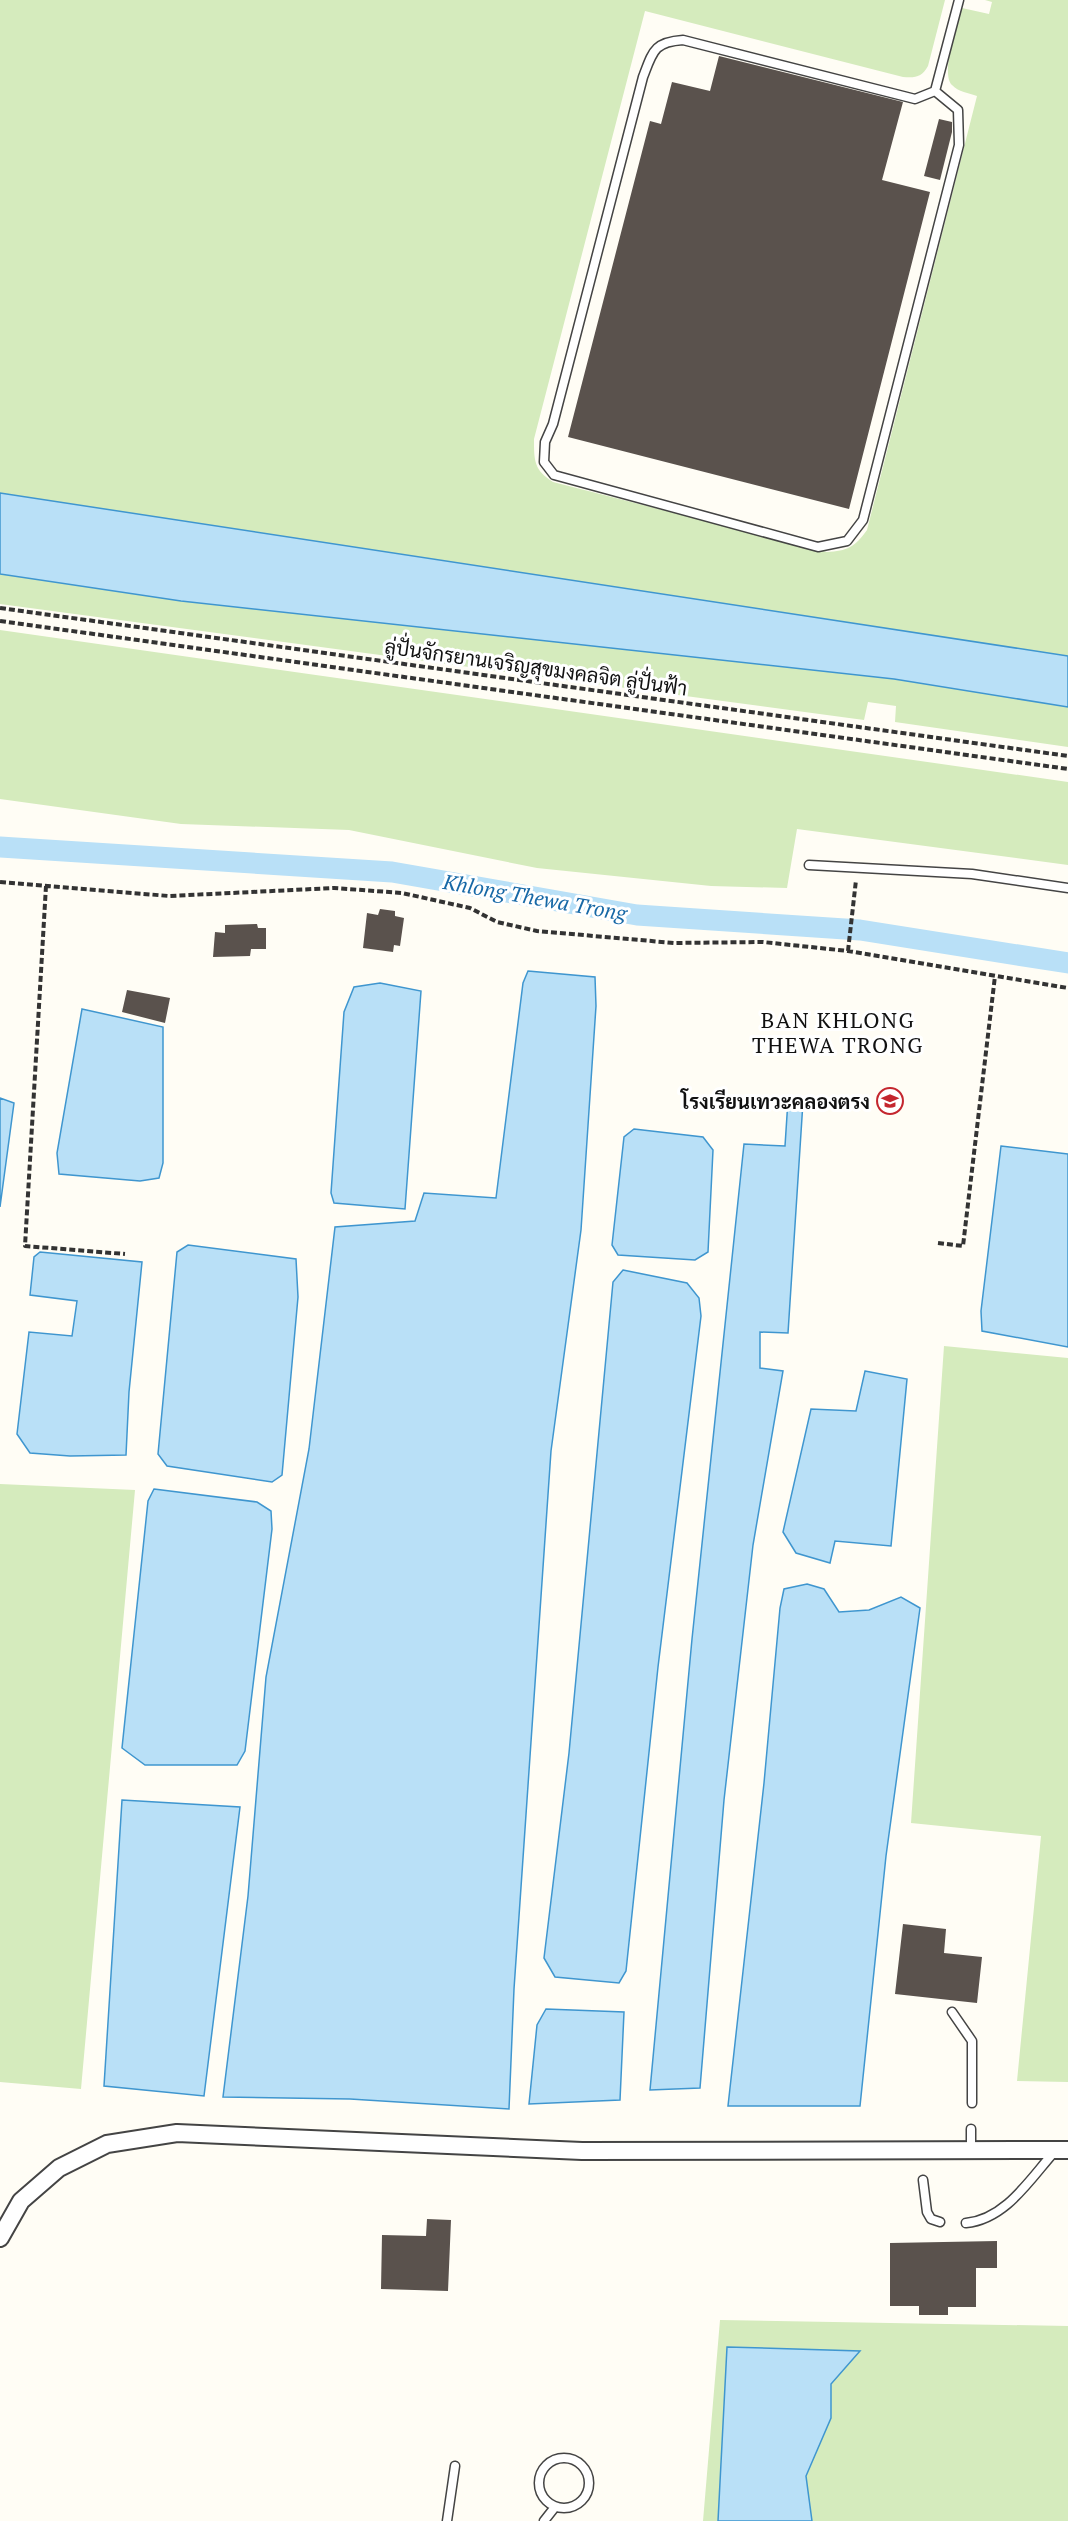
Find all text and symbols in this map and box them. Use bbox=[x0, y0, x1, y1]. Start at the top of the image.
street label: ลู่ปั่นจักรยานเจริญสุขมงคลจิต ลู่ปั่นฟ้า bbox=[383, 630, 689, 704]
water label: Khlong Thewa Trong bbox=[440, 867, 631, 927]
district label: BAN KHLONG THEWA TRONG bbox=[752, 1005, 924, 1059]
school or university icon: โรงเรียนเทวะคลองตรง bbox=[875, 1086, 905, 1116]
place label: โรงเรียนเทวะคลองตรง bbox=[680, 1088, 870, 1115]

